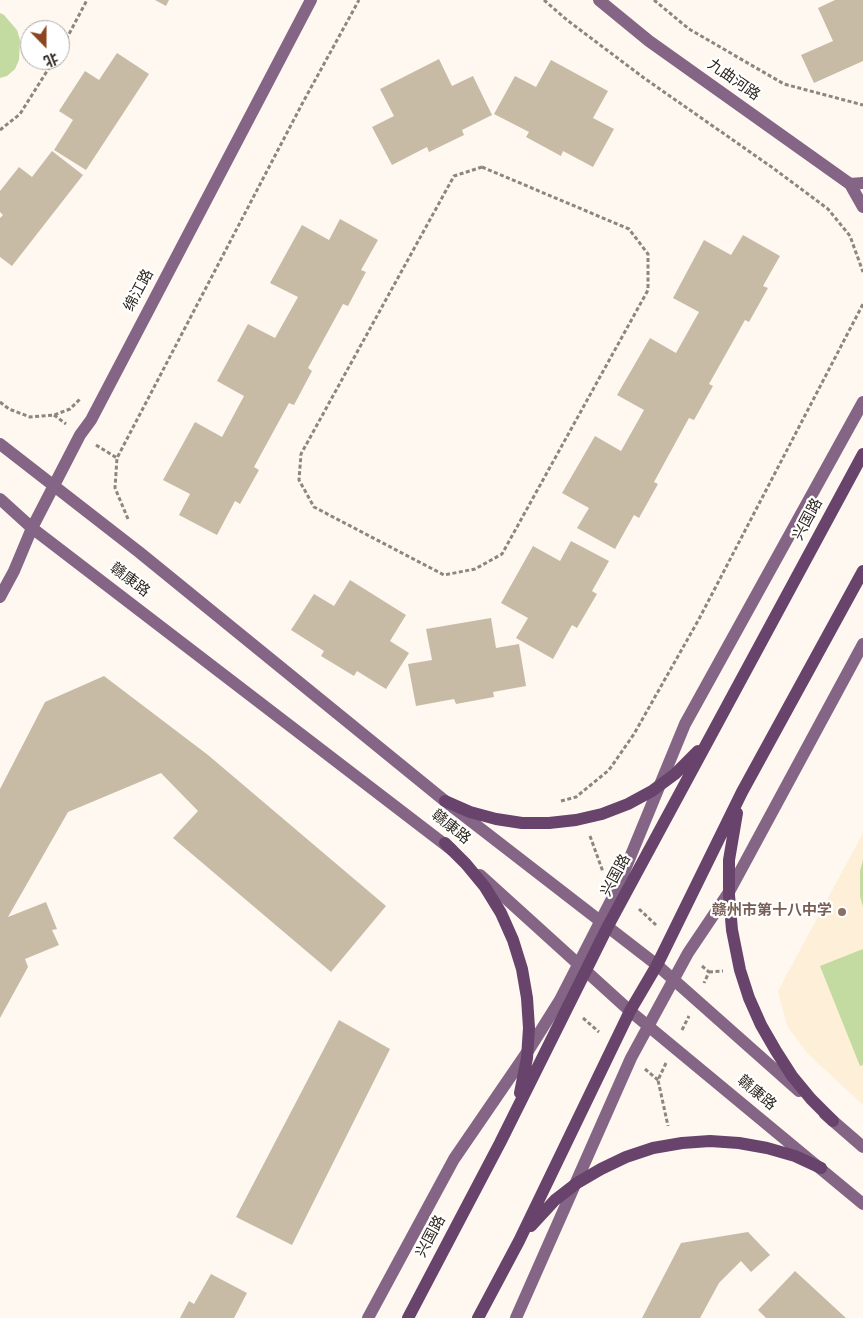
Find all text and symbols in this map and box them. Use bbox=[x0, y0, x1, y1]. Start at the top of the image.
north arrow bbox=[20, 20, 70, 70]
text: 北 bbox=[41, 48, 60, 69]
street label: 九曲河路 bbox=[703, 56, 763, 106]
street label: 绵江路 bbox=[121, 267, 159, 315]
street label: 兴国路 bbox=[790, 496, 828, 544]
street label: 赣康路 bbox=[106, 560, 152, 602]
street label: 赣康路 bbox=[427, 807, 473, 849]
street label: 兴国路 bbox=[598, 852, 636, 900]
place label: 赣州市第十八中学 bbox=[712, 903, 832, 921]
marker: 赣州市第十八中学 bbox=[836, 906, 848, 918]
street label: 赣康路 bbox=[733, 1073, 779, 1115]
street label: 兴国路 bbox=[413, 1213, 451, 1261]

